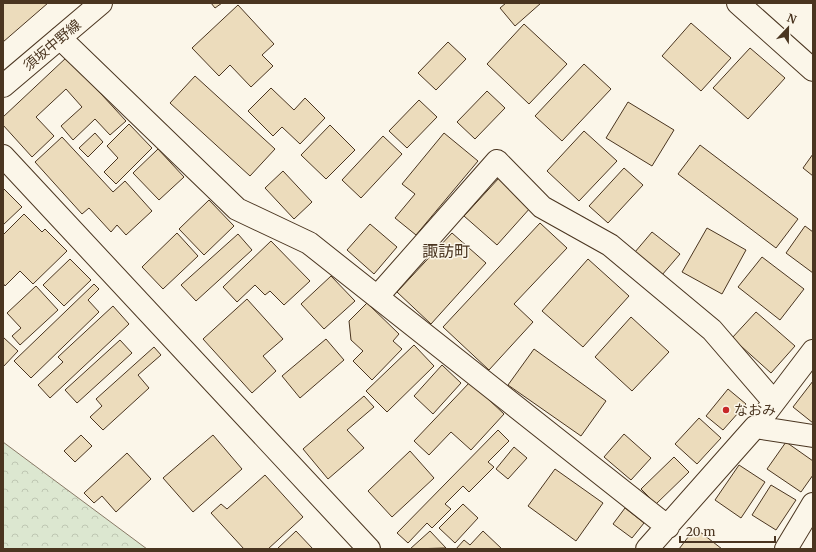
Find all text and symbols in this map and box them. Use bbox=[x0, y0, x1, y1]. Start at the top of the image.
north arrow bbox=[768, 8, 808, 48]
text: N bbox=[785, 11, 799, 27]
street label: 須坂中野線 bbox=[19, 16, 85, 74]
district label: 諏訪町 bbox=[422, 241, 470, 261]
place label: なおみ bbox=[734, 401, 776, 419]
marker: なおみ bbox=[721, 405, 731, 415]
scale bar bbox=[680, 518, 775, 544]
text: 20 m bbox=[686, 524, 715, 539]

